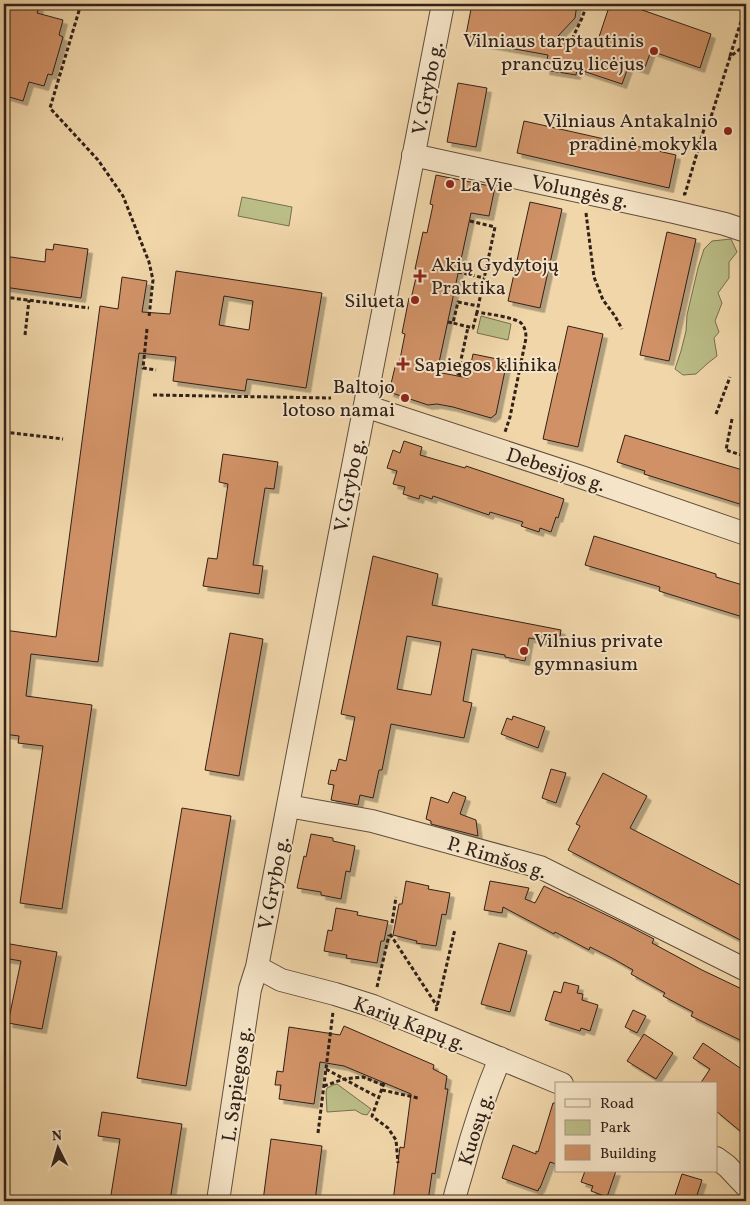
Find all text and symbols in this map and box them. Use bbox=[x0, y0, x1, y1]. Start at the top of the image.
place label: Vilniaus tarptautinis prancūzų licėjus bbox=[463, 28, 644, 79]
street label: V. Grybo g. bbox=[406, 39, 452, 137]
marker: Vilniaus tarptautinis prancūzų licėjus bbox=[648, 45, 660, 57]
place label: Vilniaus Antakalnio pradinė mokykla bbox=[543, 108, 718, 159]
marker: Vilniaus Antakalnio pradinė mokykla bbox=[722, 125, 734, 137]
street label: Volungės g. bbox=[528, 169, 631, 217]
place label: La Vie bbox=[460, 172, 513, 200]
marker: La Vie bbox=[444, 178, 456, 190]
place label: Akių Gydytojų Praktika bbox=[431, 252, 559, 303]
marker: Akių Gydytojų Praktika bbox=[413, 269, 427, 283]
place label: Silueta bbox=[344, 288, 405, 316]
marker: Silueta bbox=[409, 294, 421, 306]
place label: Sapiegos klinika bbox=[414, 352, 557, 380]
marker: Sapiegos klinika bbox=[396, 357, 410, 371]
place label: Baltojo lotoso namai bbox=[282, 374, 395, 425]
marker: Baltojo lotoso namai bbox=[399, 392, 411, 404]
street label: V. Grybo g. bbox=[328, 436, 374, 534]
street label: Debesijos g. bbox=[502, 442, 609, 500]
place label: Vilnius private gymnasium bbox=[534, 628, 663, 679]
marker: Vilnius private gymnasium bbox=[518, 645, 530, 657]
street label: P. Rimšos g. bbox=[443, 831, 549, 887]
street label: V. Grybo g. bbox=[252, 834, 298, 932]
street label: Karių Kapų g. bbox=[349, 991, 470, 1059]
street label: L. Sapiegos g. bbox=[216, 1025, 260, 1144]
legend bbox=[555, 1082, 718, 1172]
street label: Kuosų g. bbox=[453, 1090, 501, 1169]
text: Road bbox=[600, 1094, 634, 1115]
text: Park bbox=[600, 1118, 631, 1139]
north arrow bbox=[32, 1122, 82, 1172]
text: N bbox=[51, 1127, 63, 1146]
text: Building bbox=[600, 1144, 657, 1165]

